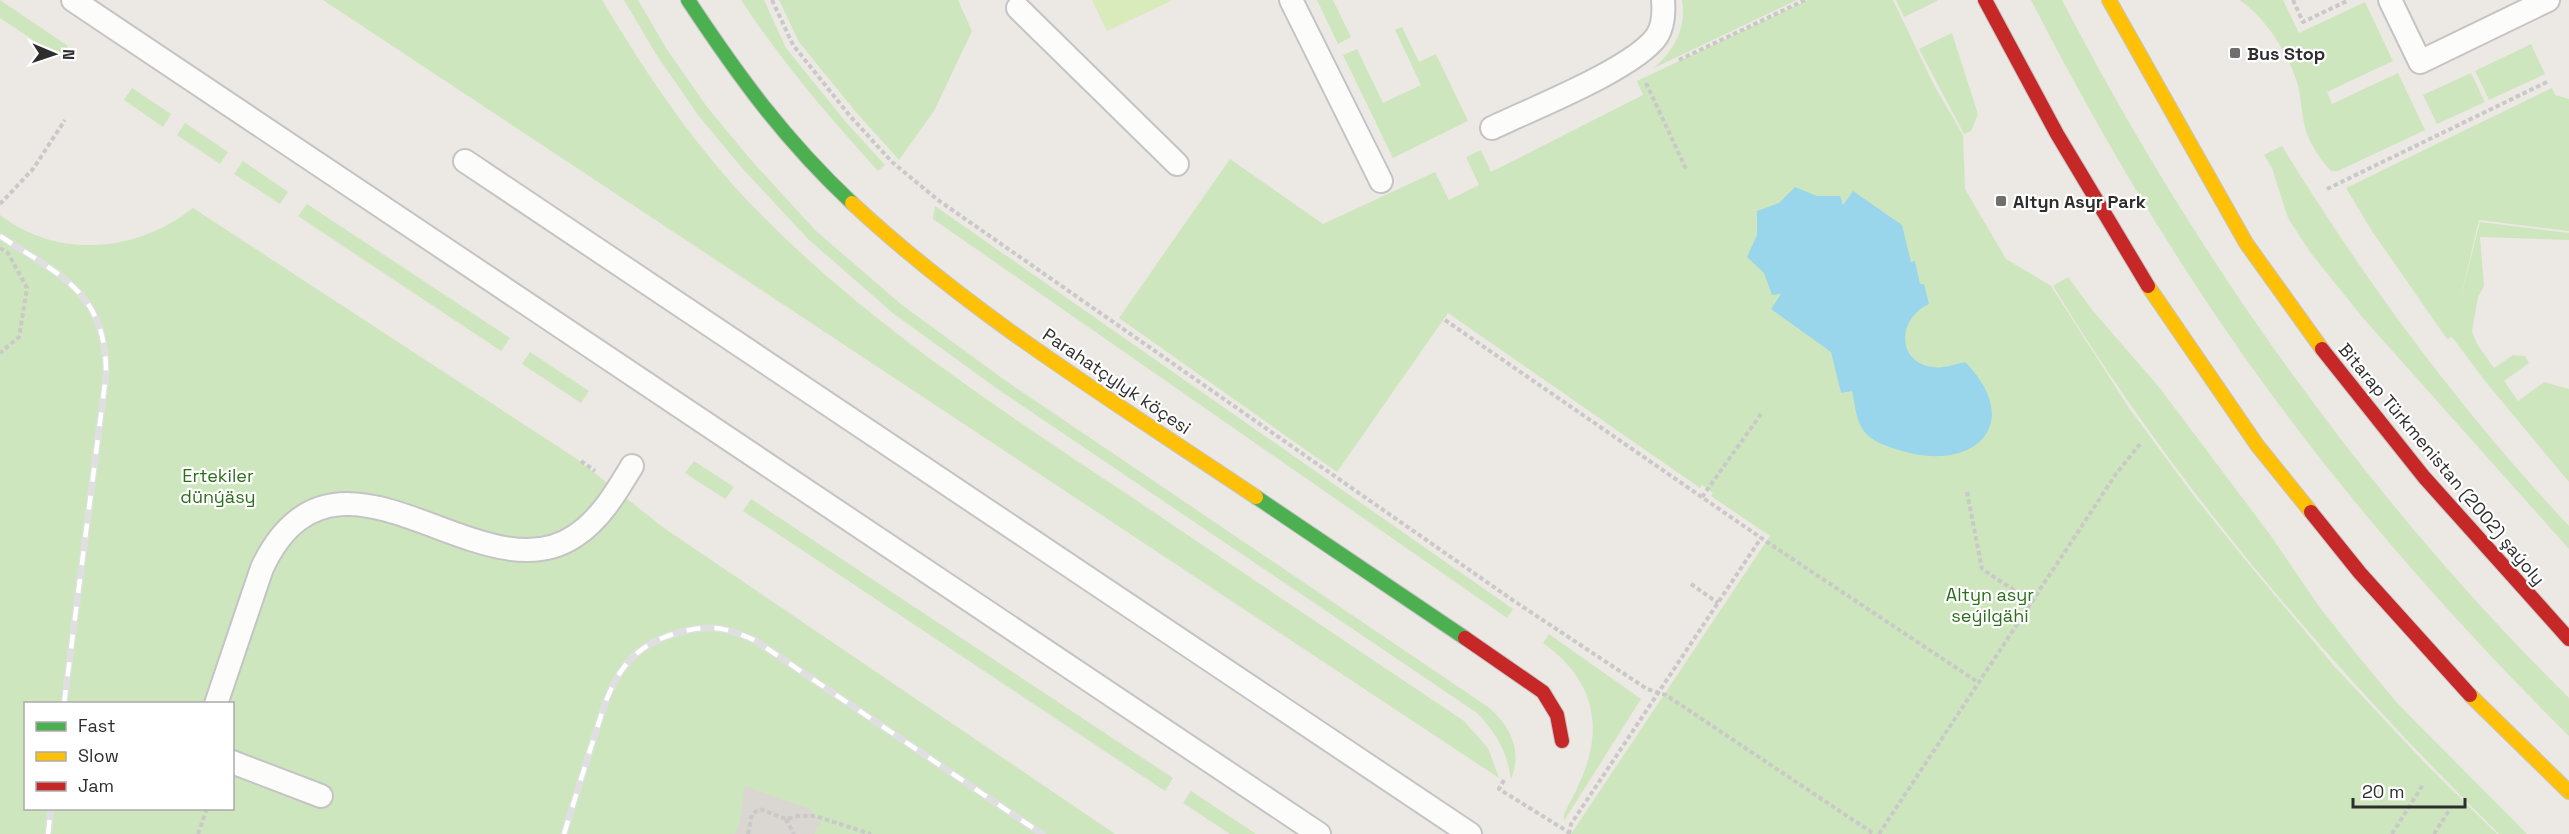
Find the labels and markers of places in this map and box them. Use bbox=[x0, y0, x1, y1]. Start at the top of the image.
place label: Bus Stop bbox=[2247, 42, 2325, 65]
marker: Bus Stop bbox=[2228, 46, 2242, 60]
place label: Altyn Asyr Park bbox=[2013, 190, 2146, 213]
marker: Altyn Asyr Park bbox=[1994, 194, 2008, 208]

